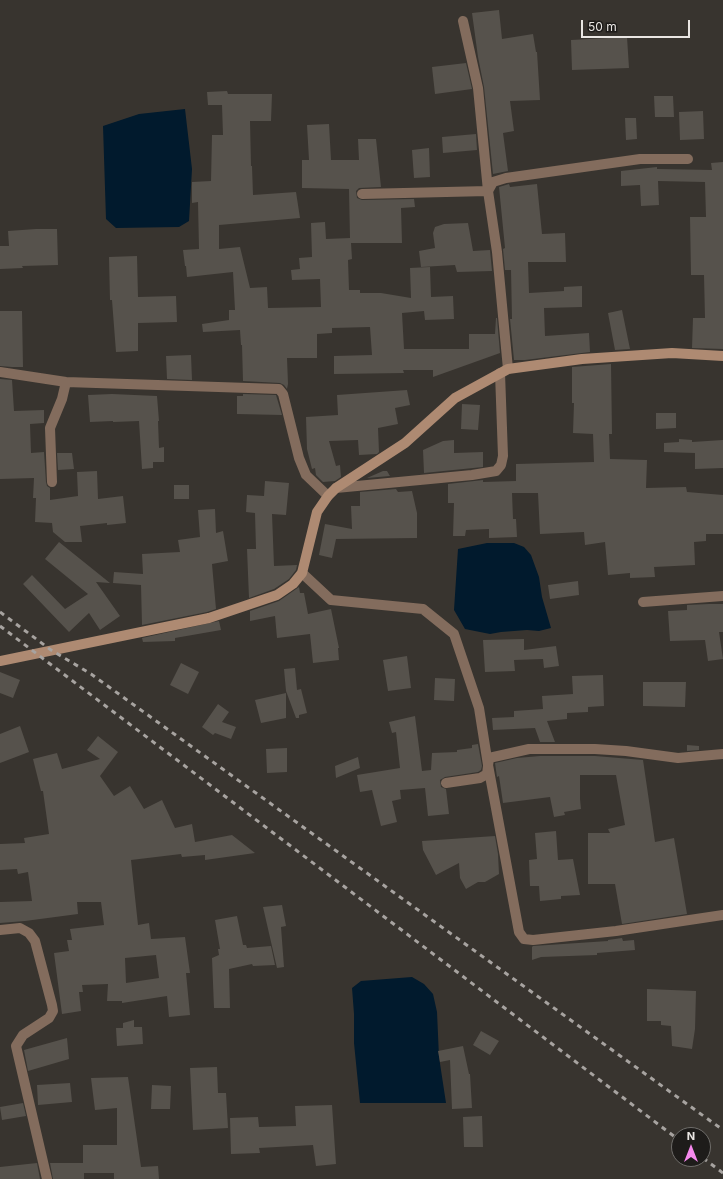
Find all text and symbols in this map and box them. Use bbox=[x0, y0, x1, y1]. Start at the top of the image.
scale bar bbox=[583, 12, 692, 38]
text: 50 m bbox=[588, 19, 617, 34]
north arrow bbox=[671, 1127, 711, 1167]
text: N bbox=[687, 1129, 695, 1143]

